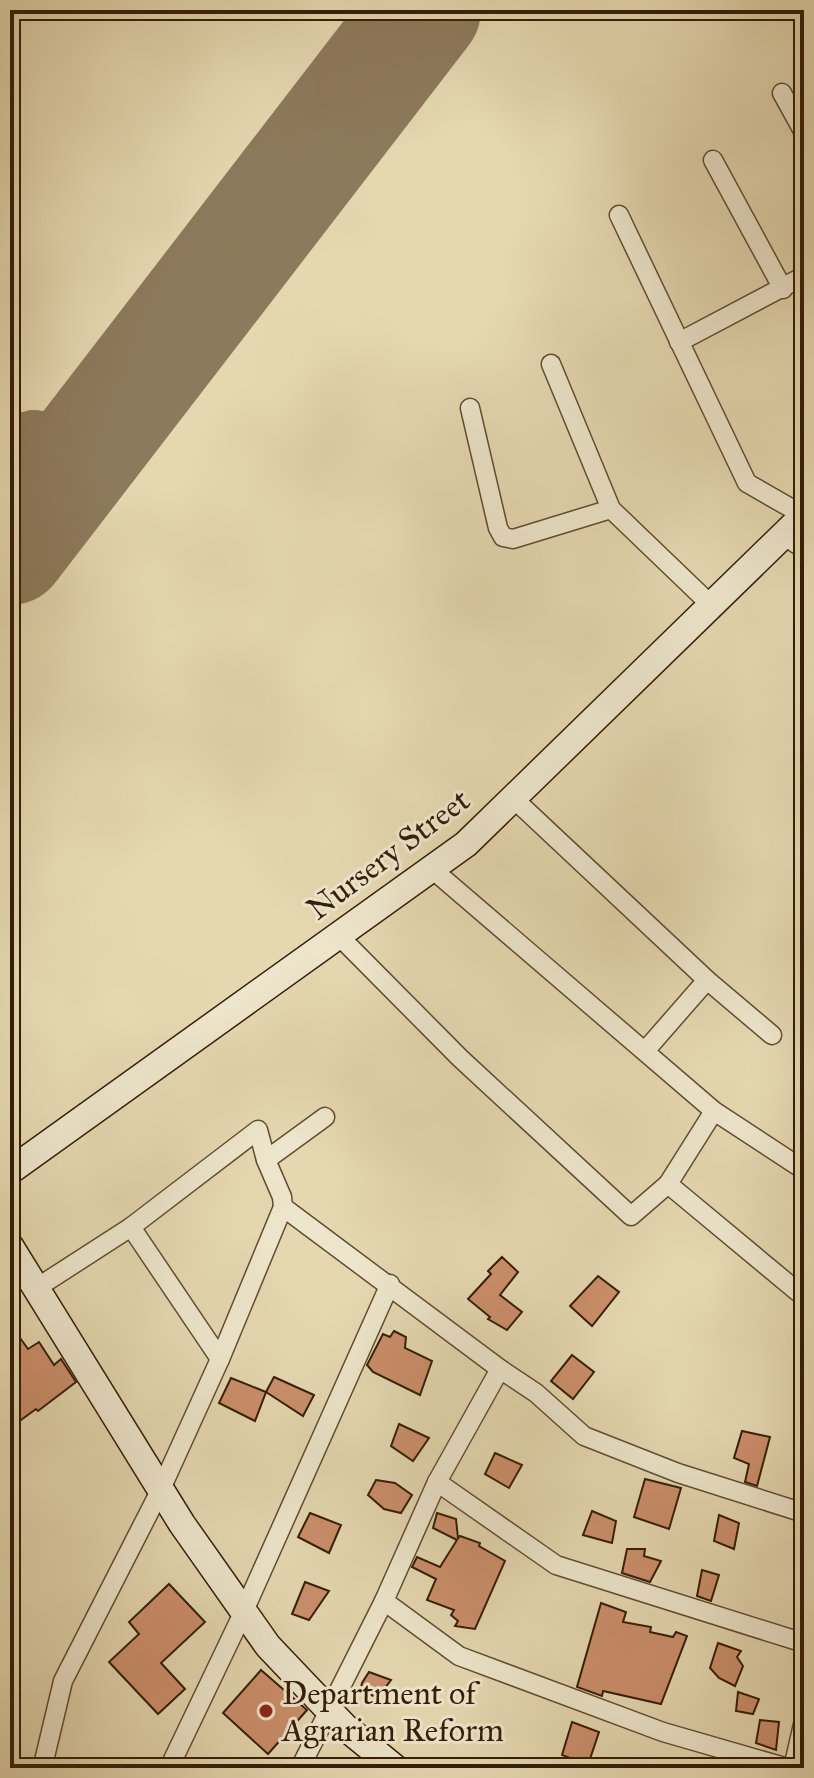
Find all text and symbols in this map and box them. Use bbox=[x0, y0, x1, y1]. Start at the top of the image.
street label: Nursery Street bbox=[299, 780, 478, 928]
place label: Department of Agrarian Reform bbox=[280, 1674, 504, 1750]
marker: Department of Agrarian Reform bbox=[257, 1702, 275, 1720]

